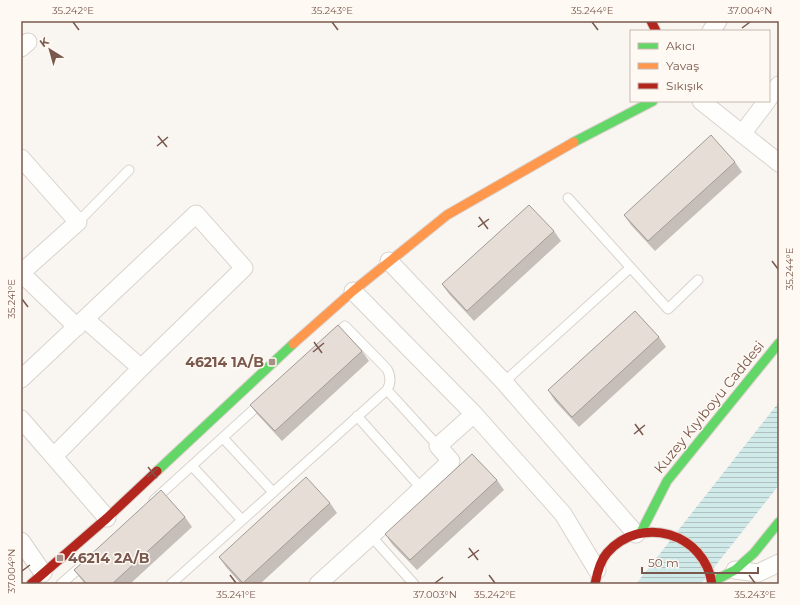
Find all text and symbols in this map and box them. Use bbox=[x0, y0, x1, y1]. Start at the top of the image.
text: 35.242°E bbox=[52, 4, 94, 17]
text: 35.243°E bbox=[311, 4, 353, 17]
text: 35.244°E bbox=[571, 4, 614, 17]
text: 37.004°N bbox=[728, 4, 772, 17]
north arrow bbox=[30, 30, 70, 70]
legend bbox=[630, 30, 770, 102]
text: K bbox=[37, 33, 52, 50]
text: Akıcı bbox=[666, 38, 695, 53]
text: Yavaş bbox=[666, 58, 699, 73]
text: Sıkışık bbox=[666, 78, 704, 93]
text: 35.244°E bbox=[783, 247, 796, 290]
text: 35.241°E bbox=[5, 279, 18, 319]
street label: Kuzey Kıyıboyu Caddesi bbox=[650, 337, 768, 477]
place label: 46214 1A/B bbox=[185, 353, 264, 371]
marker: 46214 1A/B bbox=[267, 357, 277, 367]
text: 37.004°N bbox=[5, 549, 18, 593]
place label: 46214 2A/B bbox=[68, 549, 150, 567]
scale bar bbox=[642, 549, 758, 575]
marker: 46214 2A/B bbox=[55, 553, 65, 563]
text: 50 m bbox=[648, 555, 679, 570]
text: 35.241°E bbox=[216, 588, 256, 601]
text: 37.003°N bbox=[413, 588, 457, 601]
text: 35.242°E bbox=[474, 588, 516, 601]
text: 35.243°E bbox=[734, 588, 776, 601]

